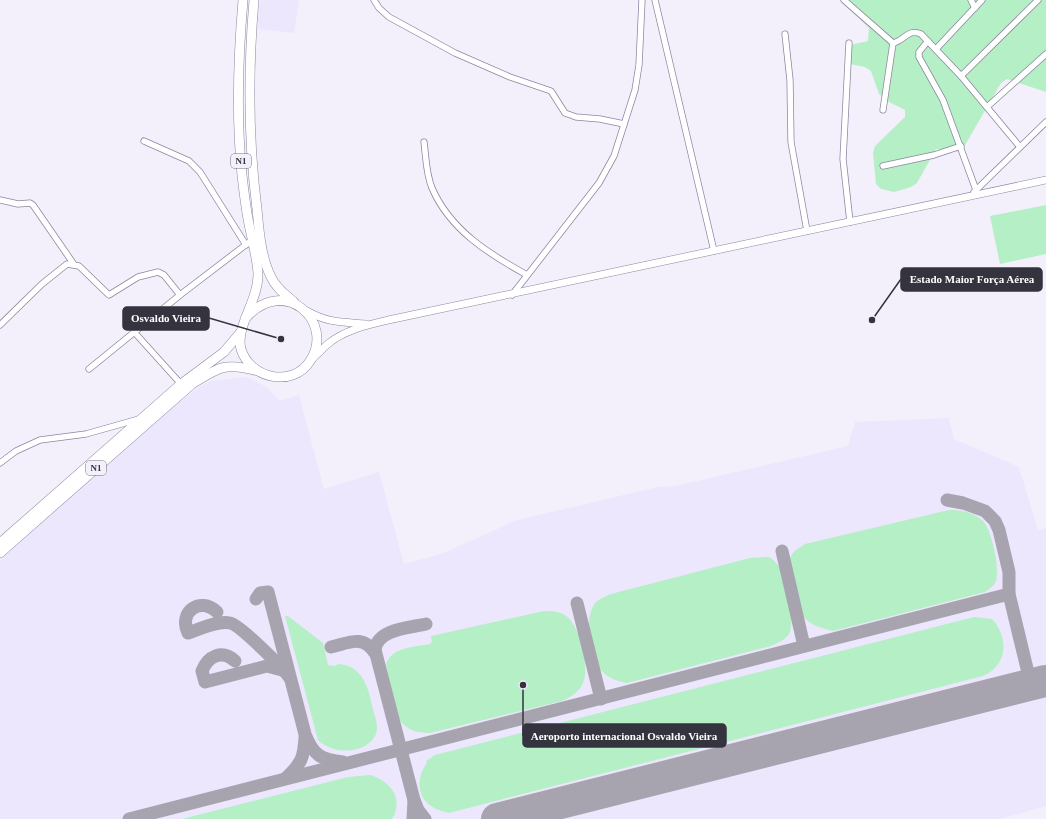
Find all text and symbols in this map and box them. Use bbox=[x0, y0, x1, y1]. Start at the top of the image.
road number: N1 bbox=[231, 154, 251, 168]
callout: Estado Maior Força Aérea bbox=[901, 268, 1042, 291]
text: Estado Maior Força Aérea bbox=[910, 273, 1035, 285]
callout: Osvaldo Vieira bbox=[123, 307, 209, 330]
text: Osvaldo Vieira bbox=[131, 312, 201, 324]
road number: N1 bbox=[86, 461, 106, 475]
callout: Aeroporto internacional Osvaldo Vieira bbox=[523, 724, 726, 747]
text: Aeroporto internacional Osvaldo Vieira bbox=[531, 730, 718, 742]

